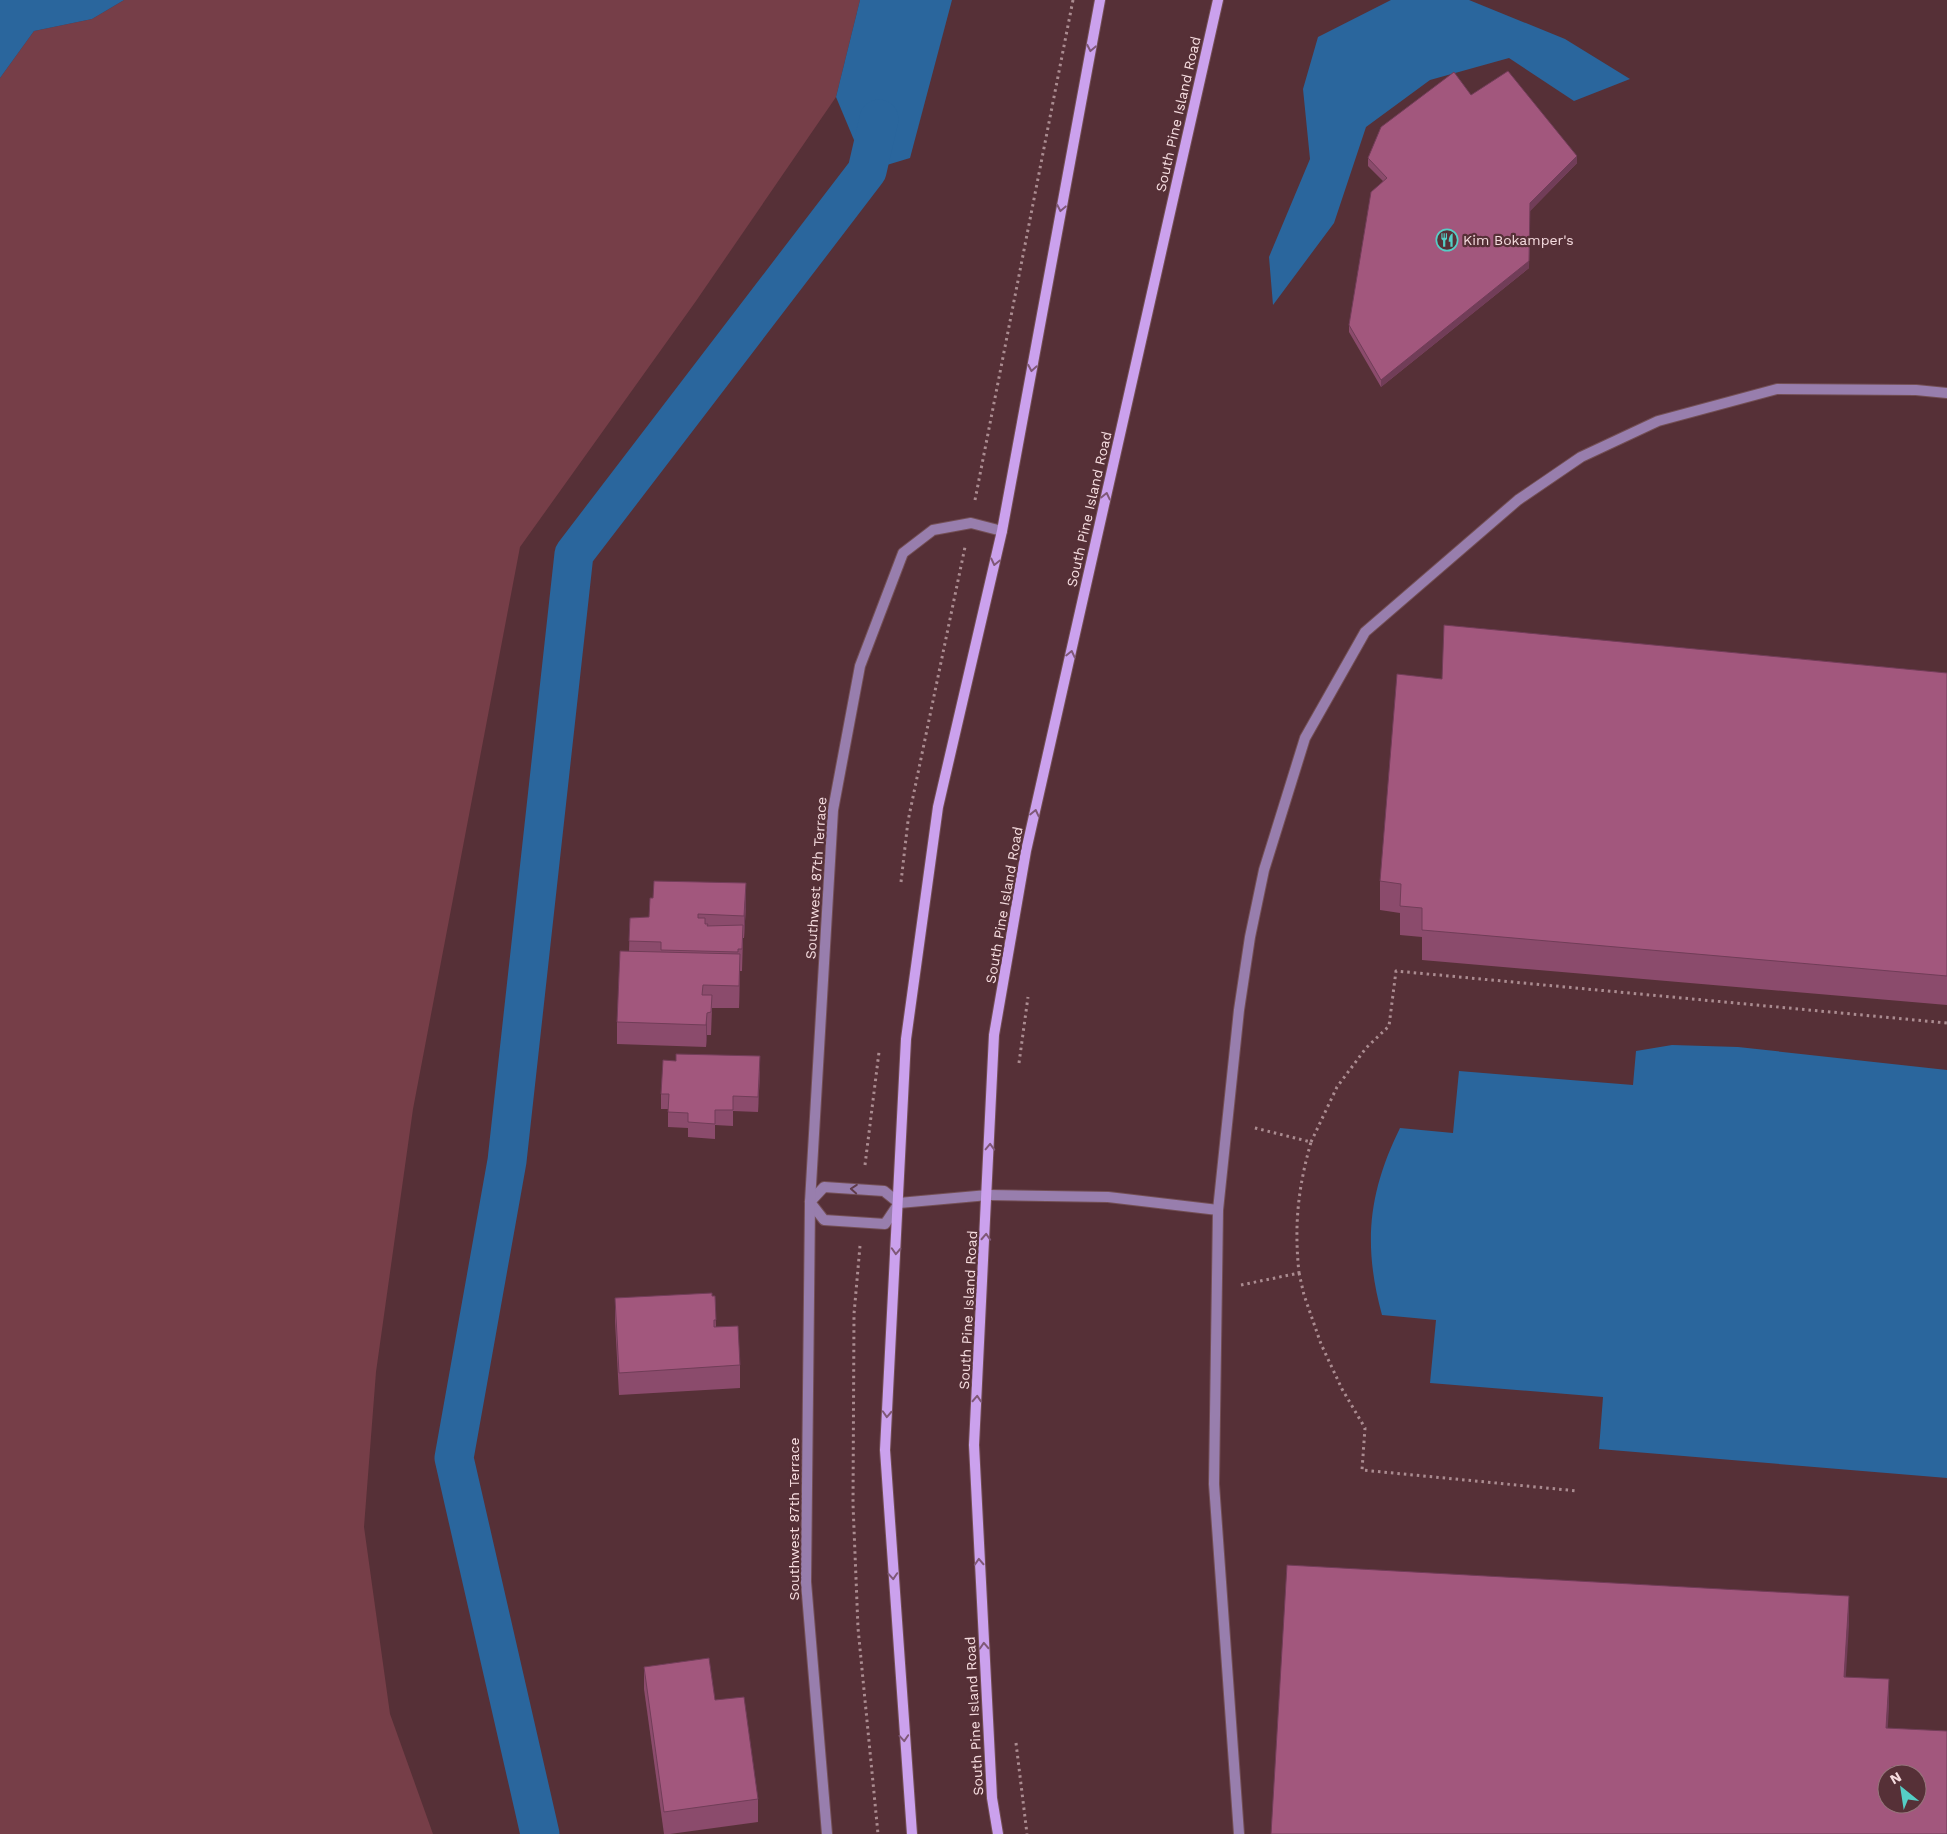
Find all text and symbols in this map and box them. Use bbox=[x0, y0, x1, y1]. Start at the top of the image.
street label: South Pine Island Road bbox=[1152, 35, 1204, 193]
one-way arrow bbox=[1086, 44, 1096, 52]
one-way arrow bbox=[1056, 203, 1067, 212]
restaurant icon: Kim Bokamper's bbox=[1435, 228, 1459, 252]
place label: Kim Bokamper's bbox=[1463, 232, 1574, 248]
one-way arrow bbox=[1027, 363, 1038, 372]
street label: South Pine Island Road bbox=[1063, 430, 1115, 588]
one-way arrow bbox=[1100, 491, 1111, 500]
one-way arrow bbox=[990, 557, 1001, 566]
one-way arrow bbox=[1065, 650, 1076, 659]
street label: Southwest 87th Terrace bbox=[802, 796, 830, 960]
one-way arrow bbox=[1029, 809, 1040, 817]
street label: South Pine Island Road bbox=[982, 825, 1026, 985]
one-way arrow bbox=[984, 1142, 995, 1150]
one-way arrow bbox=[850, 1184, 858, 1195]
street label: South Pine Island Road bbox=[956, 1230, 980, 1390]
one-way arrow bbox=[980, 1233, 991, 1241]
one-way arrow bbox=[891, 1248, 902, 1256]
one-way arrow bbox=[971, 1395, 982, 1403]
one-way arrow bbox=[882, 1410, 893, 1418]
street label: Southwest 87th Terrace bbox=[786, 1438, 802, 1600]
one-way arrow bbox=[974, 1557, 985, 1565]
one-way arrow bbox=[888, 1572, 899, 1580]
street label: South Pine Island Road bbox=[962, 1636, 986, 1796]
one-way arrow bbox=[978, 1642, 989, 1650]
one-way arrow bbox=[898, 1734, 909, 1742]
north arrow bbox=[1877, 1764, 1927, 1814]
text: N bbox=[1887, 1768, 1904, 1787]

